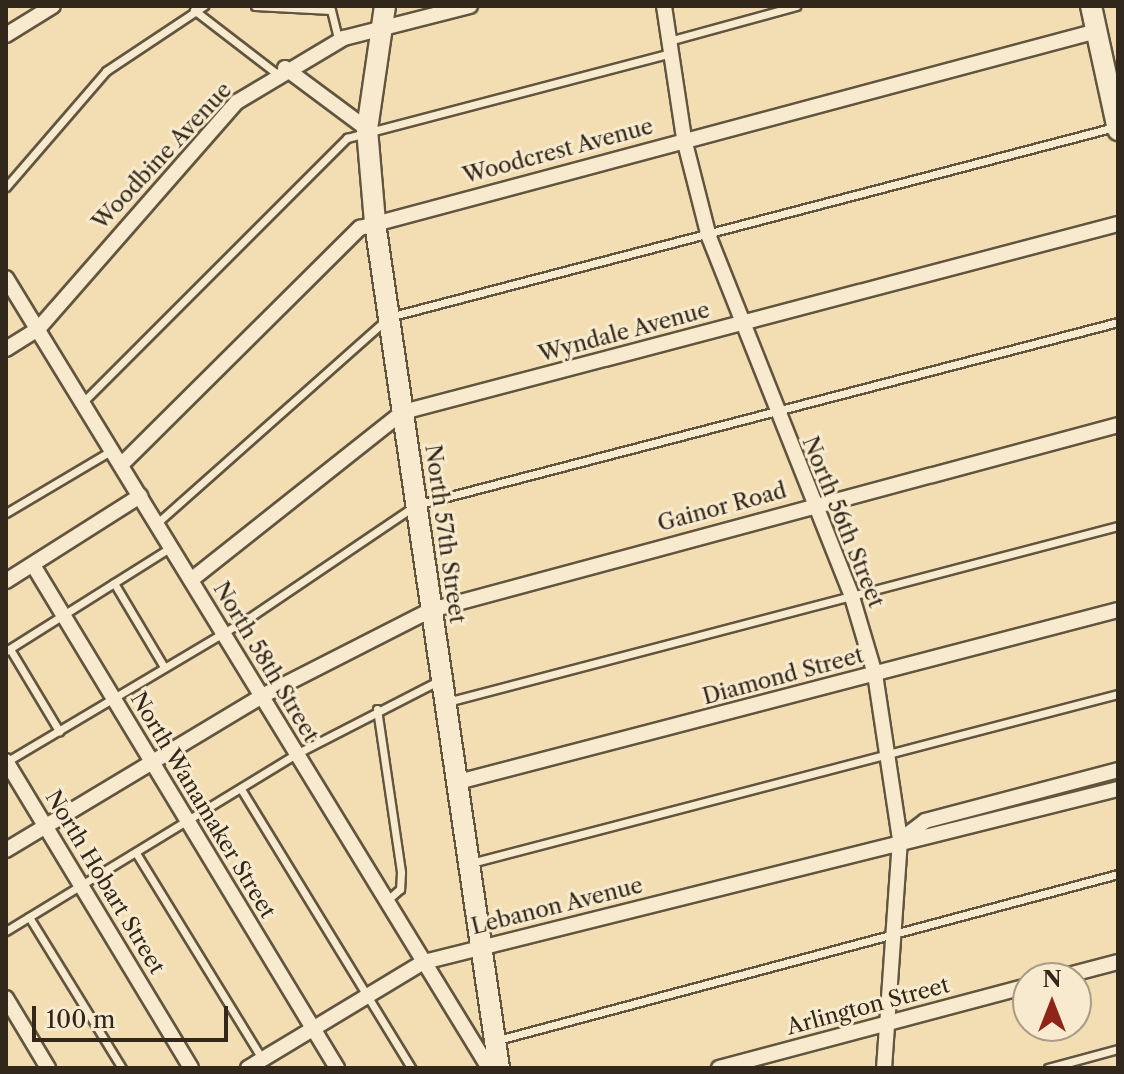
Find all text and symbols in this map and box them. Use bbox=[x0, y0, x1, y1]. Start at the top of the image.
street label: Woodbine Avenue bbox=[87, 77, 237, 235]
street label: Woodcrest Avenue bbox=[460, 113, 656, 189]
street label: Wyndale Avenue bbox=[535, 296, 713, 368]
street label: North 56th Street bbox=[797, 433, 889, 611]
street label: North 57th Street bbox=[419, 443, 471, 625]
street label: Gainor Road bbox=[654, 477, 790, 537]
street label: North 58th Street bbox=[208, 577, 324, 747]
street label: Diamond Street bbox=[700, 642, 866, 710]
street label: North Wanamaker Street bbox=[125, 687, 281, 923]
street label: North Hobart Street bbox=[40, 785, 170, 979]
street label: Lebanon Avenue bbox=[468, 872, 646, 940]
north arrow bbox=[1012, 962, 1092, 1042]
text: N bbox=[1042, 966, 1062, 993]
street label: Arlington Street bbox=[784, 972, 952, 1040]
scale bar bbox=[36, 990, 232, 1040]
text: 100 m bbox=[46, 1005, 115, 1034]

